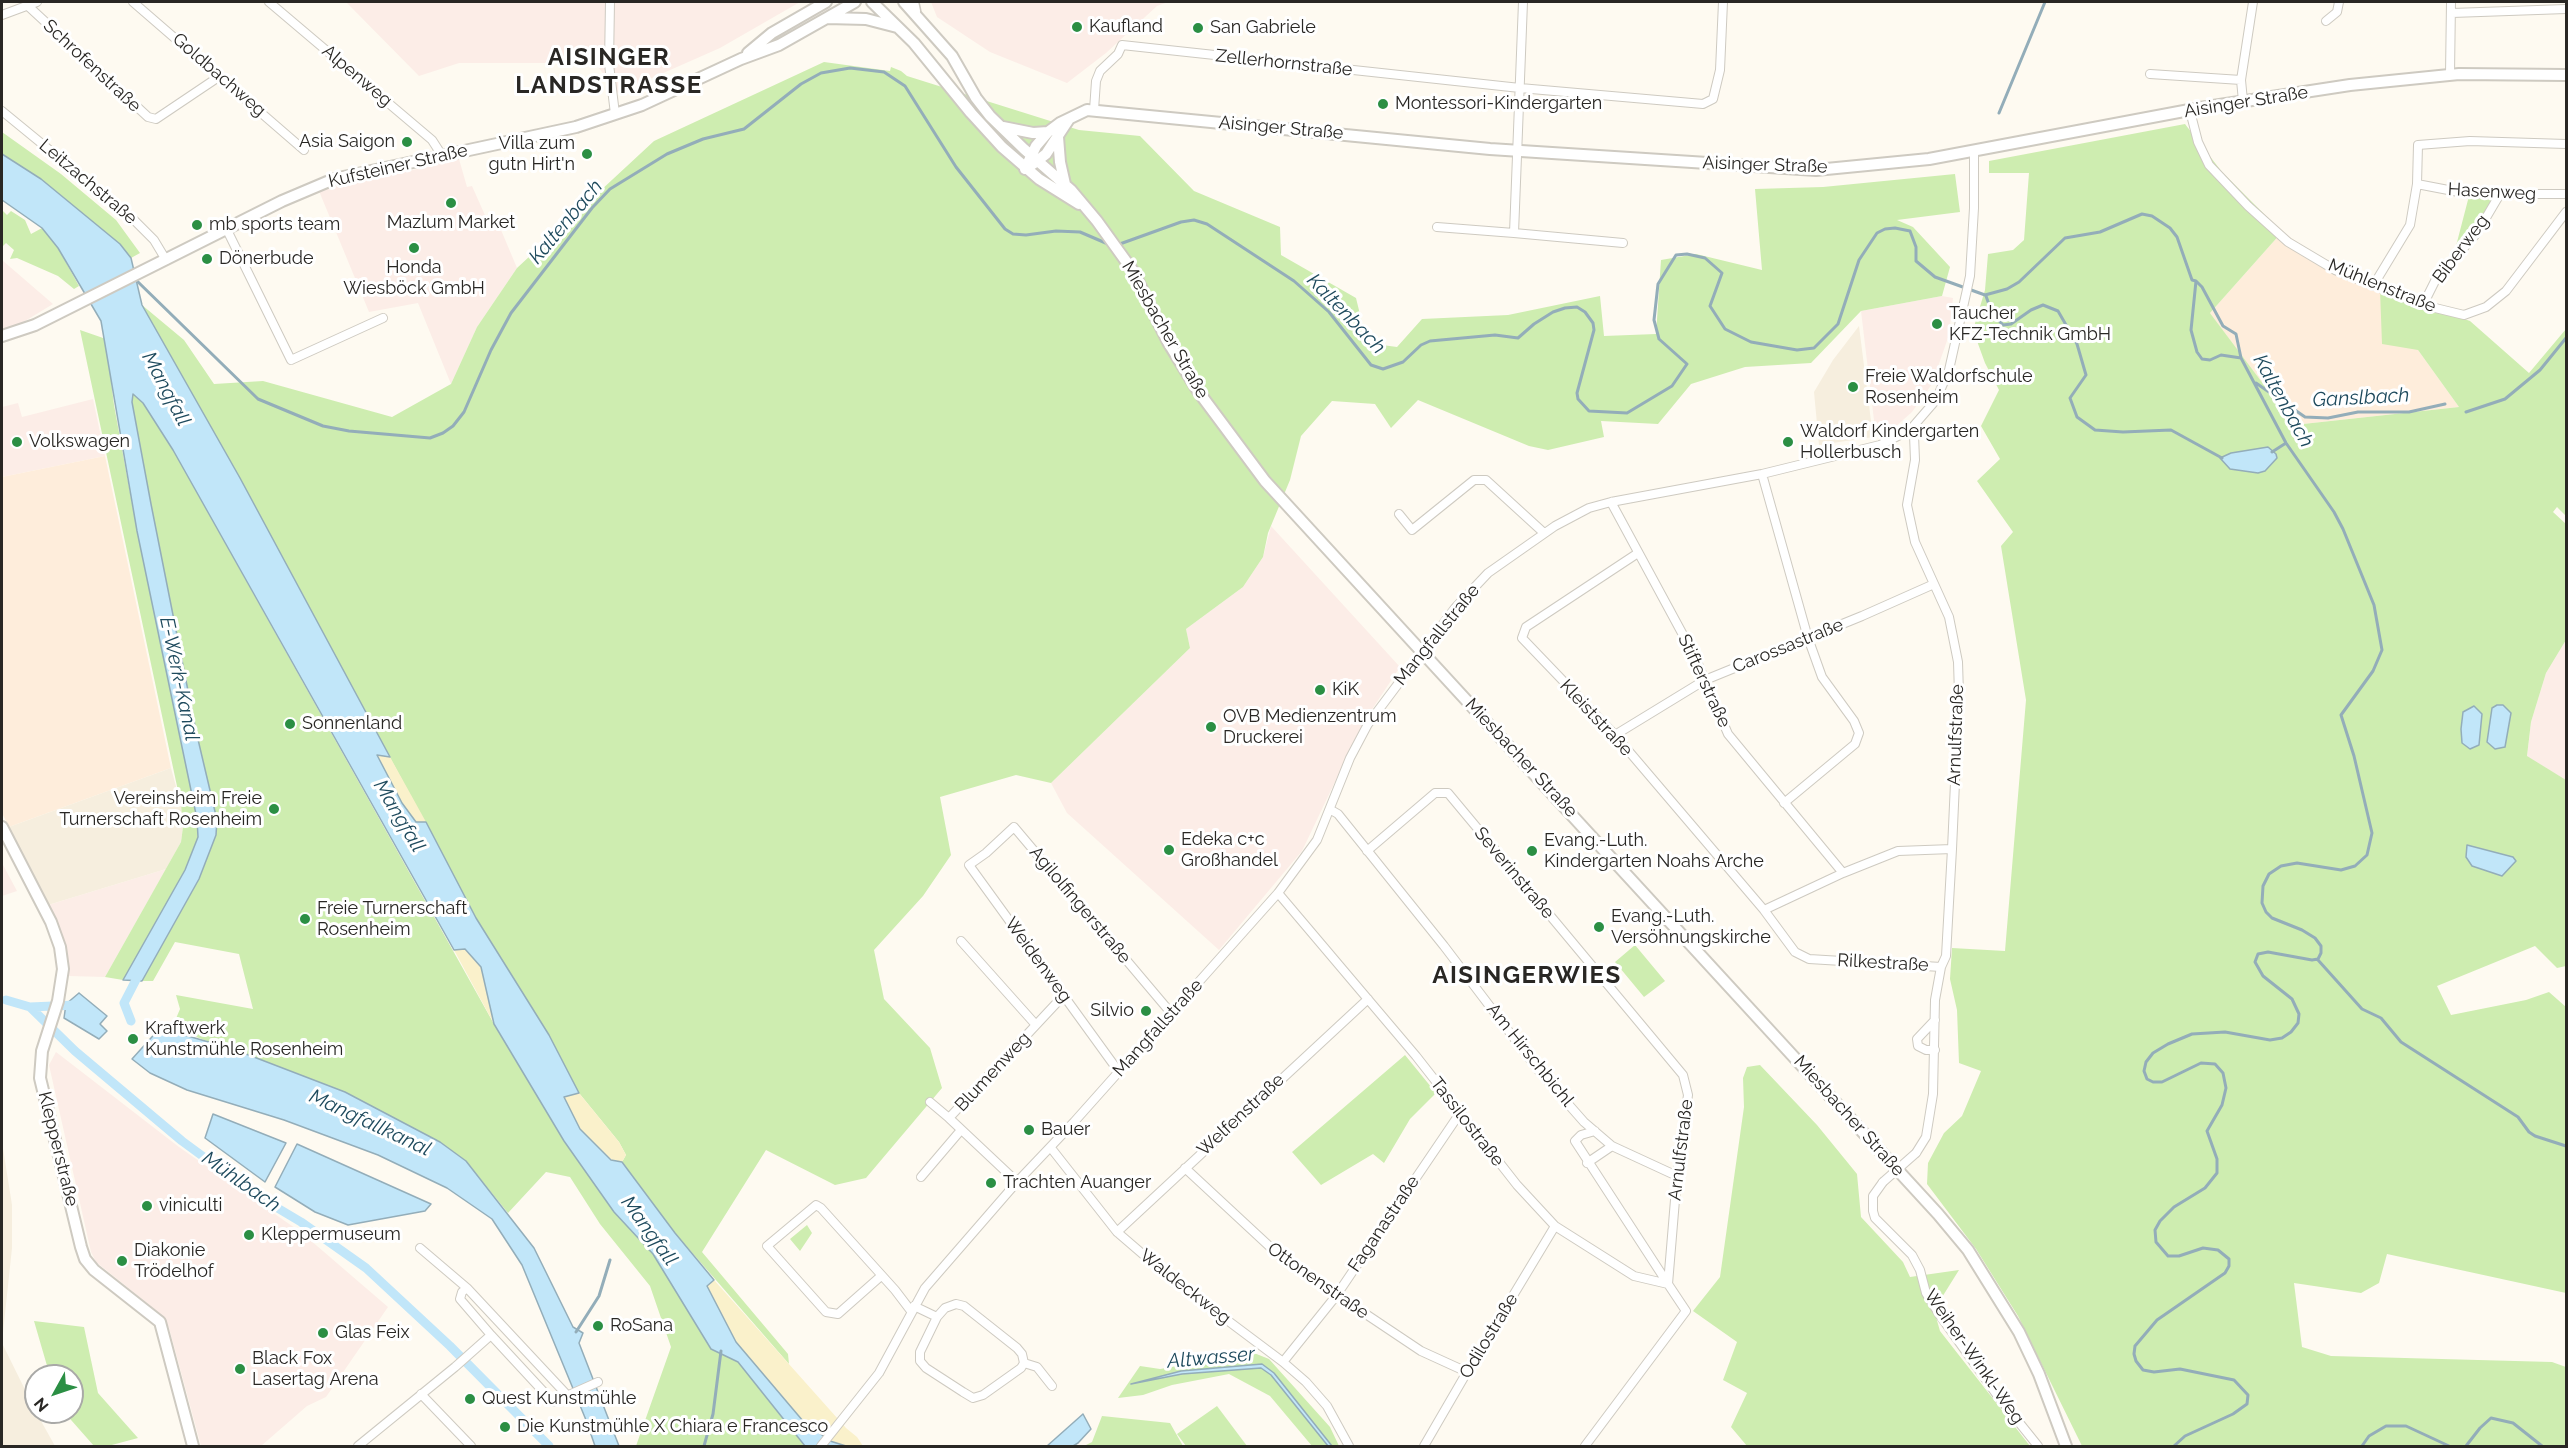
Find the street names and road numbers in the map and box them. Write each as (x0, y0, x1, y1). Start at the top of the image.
street label: Schrofenstraße (39, 15, 145, 117)
street label: Goldbachweg (168, 29, 270, 121)
street label: Alpenweg (317, 40, 397, 112)
street label: Zellerhornstraße (1214, 45, 1354, 81)
street label: Aisinger Straße (2182, 82, 2310, 122)
street label: Aisinger Straße (1218, 112, 1344, 144)
street label: Leitzachstraße (35, 135, 141, 229)
street label: Kufsteiner Straße (326, 139, 470, 193)
street label: Aisinger Straße (1702, 152, 1828, 178)
street label: Hasenweg (2447, 179, 2537, 205)
street label: Biberweg (2428, 211, 2494, 287)
street label: Mühlenstraße (2325, 255, 2439, 317)
street label: Miesbacher Straße (1117, 257, 1213, 403)
street label: Mangfallstraße (1390, 580, 1484, 690)
street label: Carossastraße (1730, 614, 1846, 678)
street label: Stifterstraße (1673, 631, 1735, 731)
street label: Kleiststraße (1555, 675, 1637, 761)
street label: Arnulfstraße (1943, 684, 1969, 786)
street label: Miesbacher Straße (1460, 694, 1582, 822)
street label: Severinstraße (1469, 823, 1559, 923)
street label: Agilolfingerstraße (1025, 842, 1135, 968)
street label: Weidenweg (1000, 913, 1076, 1007)
street label: Rilkestraße (1837, 950, 1929, 976)
street label: Mangfallstraße (1109, 975, 1207, 1081)
street label: Am Hirschbichl (1482, 999, 1578, 1111)
street label: Blumenweg (951, 1028, 1035, 1116)
street label: Miesbacher Straße (1789, 1051, 1909, 1181)
street label: Welfenstraße (1193, 1069, 1289, 1161)
street label: Tassilostraße (1426, 1073, 1508, 1171)
street label: Klepperstraße (33, 1089, 83, 1209)
street label: Arnulfstraße (1664, 1098, 1698, 1202)
street label: Faganastraße (1344, 1172, 1424, 1276)
street label: Ottonenstraße (1263, 1238, 1373, 1324)
street label: Waldeckweg (1135, 1245, 1235, 1329)
street label: Weiher-Winkl-Weg (1919, 1286, 2029, 1428)
street label: Odilostraße (1455, 1289, 1523, 1383)

